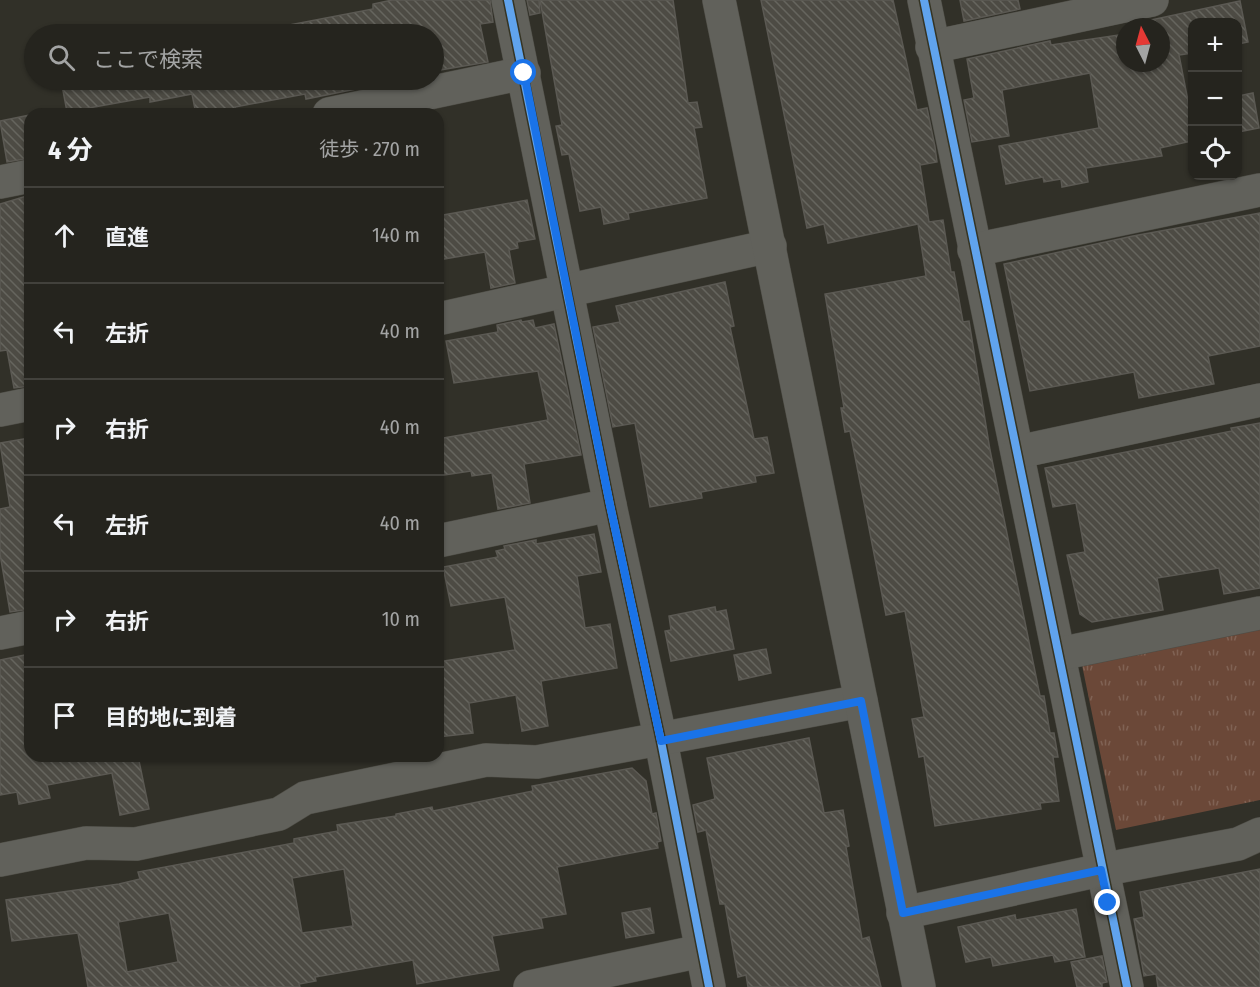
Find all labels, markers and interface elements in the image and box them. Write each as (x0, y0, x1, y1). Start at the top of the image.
north arrow (1116, 18, 1170, 72)
map controls (1188, 18, 1242, 180)
button: + (1188, 18, 1242, 72)
search box (24, 24, 444, 90)
icon: search (45, 41, 78, 74)
text: ここで検索 (93, 46, 203, 73)
route start (510, 59, 536, 85)
button: − (1188, 72, 1242, 126)
button: locate (1188, 126, 1242, 180)
text: 4 分 (48, 135, 93, 166)
text: 徒歩 · 270 m (319, 137, 420, 161)
icon: ahead (48, 219, 81, 252)
text: 140 m (372, 223, 420, 247)
text: 直進 (105, 224, 149, 251)
icon: left (48, 315, 81, 348)
text: 40 m (380, 319, 420, 343)
text: 左折 (105, 320, 149, 347)
icon: right (48, 411, 81, 444)
text: 40 m (380, 415, 420, 439)
text: 右折 (105, 416, 149, 443)
icon: left (48, 507, 81, 540)
text: 40 m (380, 511, 420, 535)
text: 左折 (105, 512, 149, 539)
icon: right (48, 603, 81, 636)
text: 10 m (382, 607, 420, 631)
text: 右折 (105, 608, 149, 635)
icon: arrive (48, 699, 81, 732)
text: 目的地に到着 (105, 704, 237, 731)
route end (1094, 889, 1120, 915)

